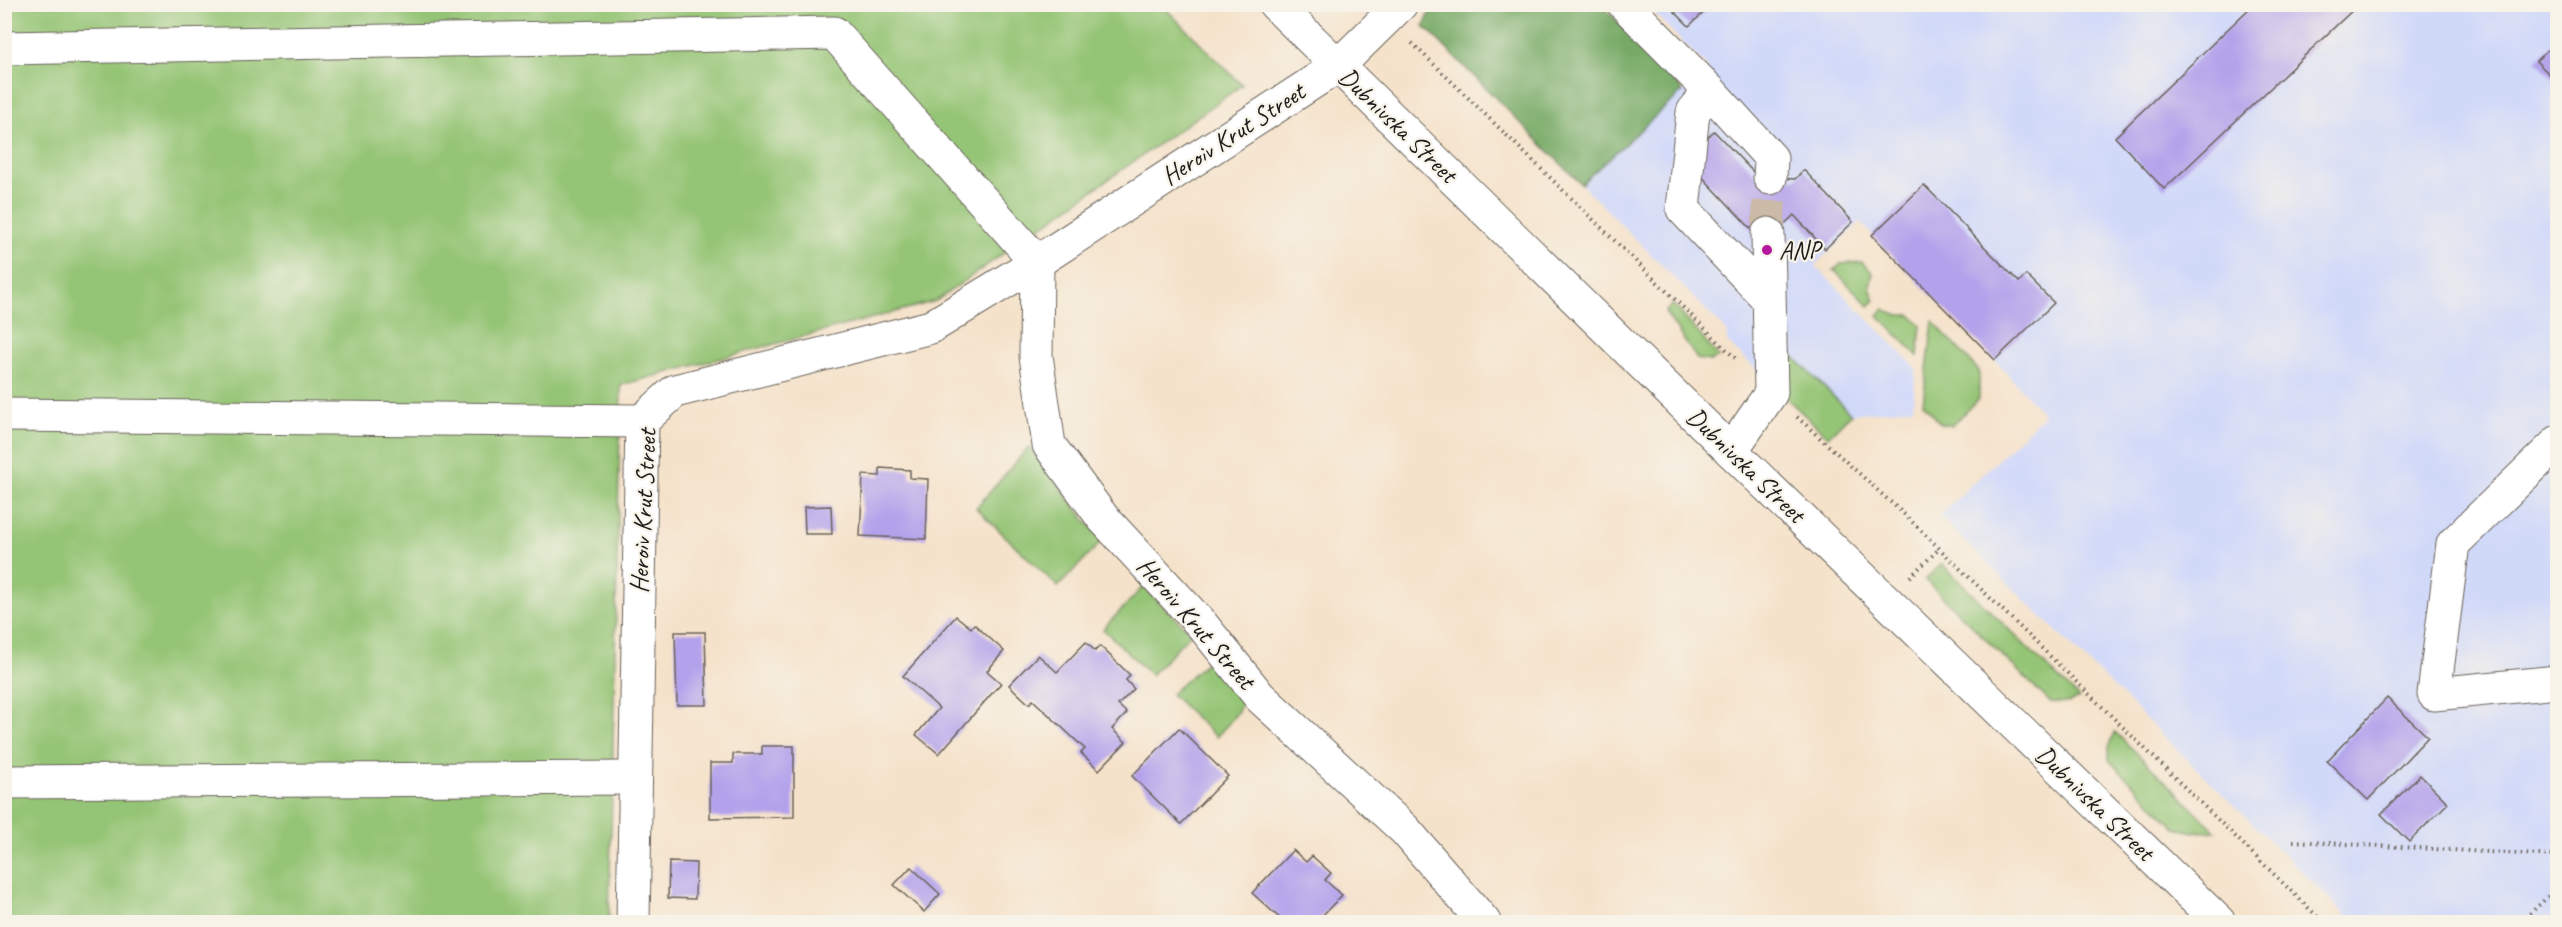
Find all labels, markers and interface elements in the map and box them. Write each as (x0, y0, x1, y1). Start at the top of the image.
street label: Dubnivska Street (1332, 60, 1466, 191)
street label: Heroiv Krut Street (1155, 74, 1313, 193)
place label: ANP (1779, 234, 1823, 267)
marker: ANP (1760, 243, 1774, 257)
street label: Dubnivska Street (1680, 400, 1814, 531)
street label: Heroiv Krut Street (622, 426, 664, 594)
street label: Heroiv Krut Street (1130, 550, 1264, 698)
street label: Dubnivska Street (2029, 738, 2163, 869)

